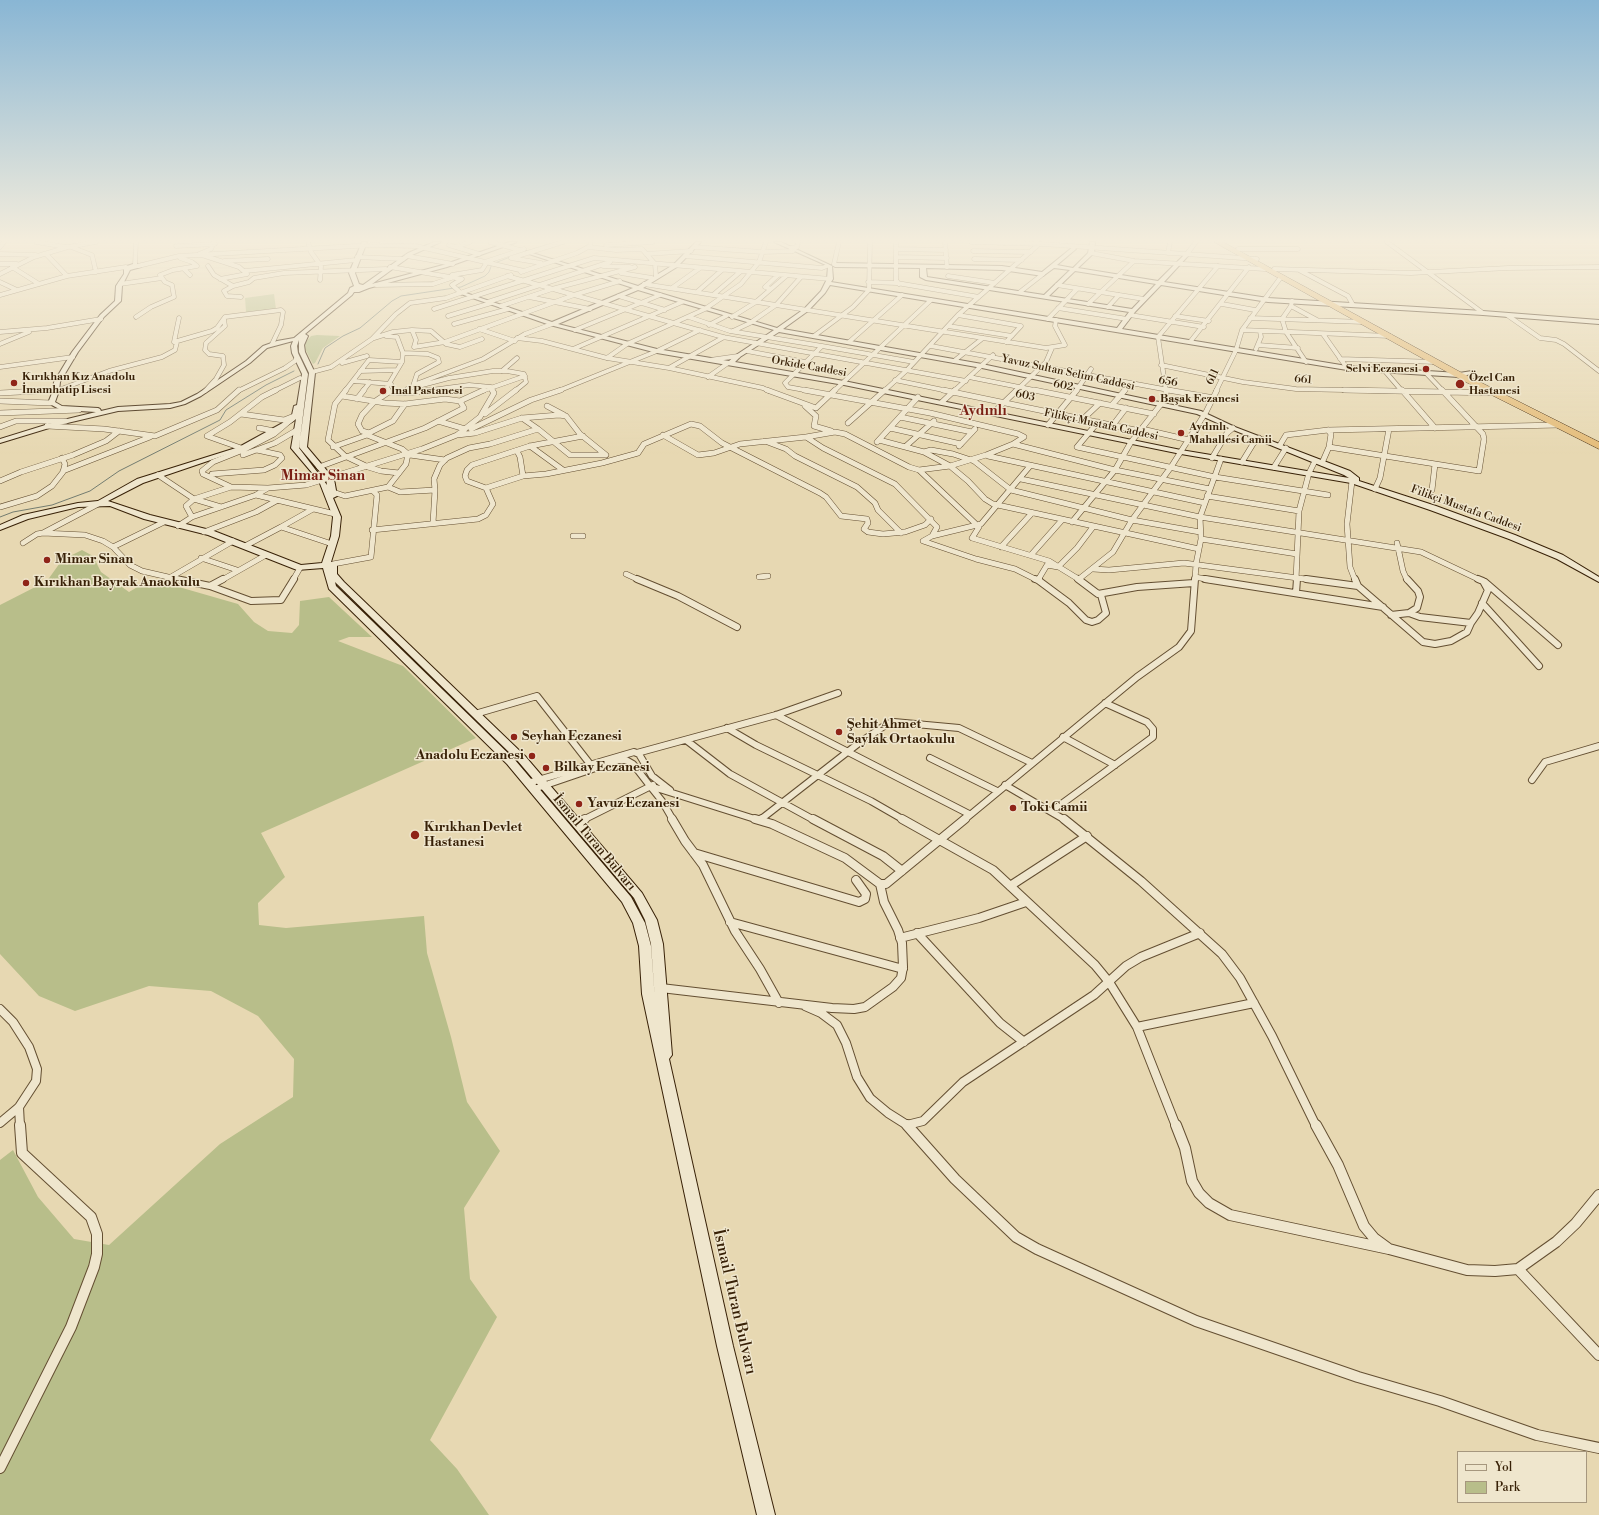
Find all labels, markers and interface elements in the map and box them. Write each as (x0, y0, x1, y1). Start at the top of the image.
street label: Yavuz Sultan Selim Caddesi (1000, 352, 1136, 394)
street label: Orkide Caddesi (770, 354, 848, 380)
place label: Selvi Eczanesi (1346, 362, 1418, 376)
marker: Selvi Eczanesi (1421, 364, 1431, 374)
street label: 611 (1204, 367, 1222, 387)
place label: Kırıkhan Kız Anadolu İmamhatip Lisesi (22, 370, 135, 396)
place label: Özel Can Hastanesi (1469, 371, 1520, 397)
street label: 661 (1294, 373, 1312, 387)
street label: 656 (1157, 374, 1179, 390)
marker: Kırıkhan Kız Anadolu İmamhatip Lisesi (9, 378, 19, 388)
street label: 602 (1052, 378, 1074, 394)
marker: Özel Can Hastanesi (1454, 378, 1466, 390)
place label: Inal Pastanesi (391, 384, 462, 398)
marker: Inal Pastanesi (378, 386, 388, 396)
street label: 603 (1014, 387, 1036, 405)
place label: Başak Eczanesi (1160, 392, 1239, 406)
marker: Başak Eczanesi (1147, 394, 1157, 404)
district label: Aydınlı (959, 404, 1007, 420)
street label: Filikçi Mustafa Caddesi (1043, 406, 1159, 444)
place label: Aydınlı Mahallesi Camii (1189, 420, 1272, 446)
marker: Aydınlı Mahallesi Camii (1176, 428, 1186, 438)
district label: Mimar Sinan (281, 469, 365, 485)
street label: Filikçi Mustafa Caddesi (1409, 483, 1523, 535)
place label: Mimar Sinan (55, 552, 133, 568)
marker: Mimar Sinan (42, 555, 52, 565)
place label: Kırıkhan Bayrak Anaokulu (34, 575, 200, 591)
marker: Kırıkhan Bayrak Anaokulu (21, 578, 31, 588)
place label: Şehit Ahmet Saylak Ortaokulu (847, 717, 955, 748)
marker: Şehit Ahmet Saylak Ortaokulu (834, 727, 844, 737)
place label: Seyhan Eczanesi (522, 729, 622, 745)
marker: Seyhan Eczanesi (509, 732, 519, 742)
place label: Anadolu Eczanesi (416, 748, 524, 764)
marker: Anadolu Eczanesi (527, 751, 537, 761)
place label: Bilkay Eczanesi (554, 760, 650, 776)
marker: Bilkay Eczanesi (541, 763, 551, 773)
street label: İsmail Turan Bulvarı (549, 792, 639, 894)
place label: Yavuz Eczanesi (587, 796, 679, 812)
marker: Yavuz Eczanesi (574, 799, 584, 809)
place label: Toki Camii (1021, 800, 1087, 816)
marker: Toki Camii (1008, 803, 1018, 813)
place label: Kırıkhan Devlet Hastanesi (424, 820, 522, 851)
marker: Kırıkhan Devlet Hastanesi (409, 829, 421, 841)
street label: İsmail Turan Bulvarı (708, 1227, 760, 1377)
legend (1457, 1451, 1587, 1503)
text: Yol (1495, 1460, 1512, 1475)
text: Park (1495, 1480, 1520, 1495)

